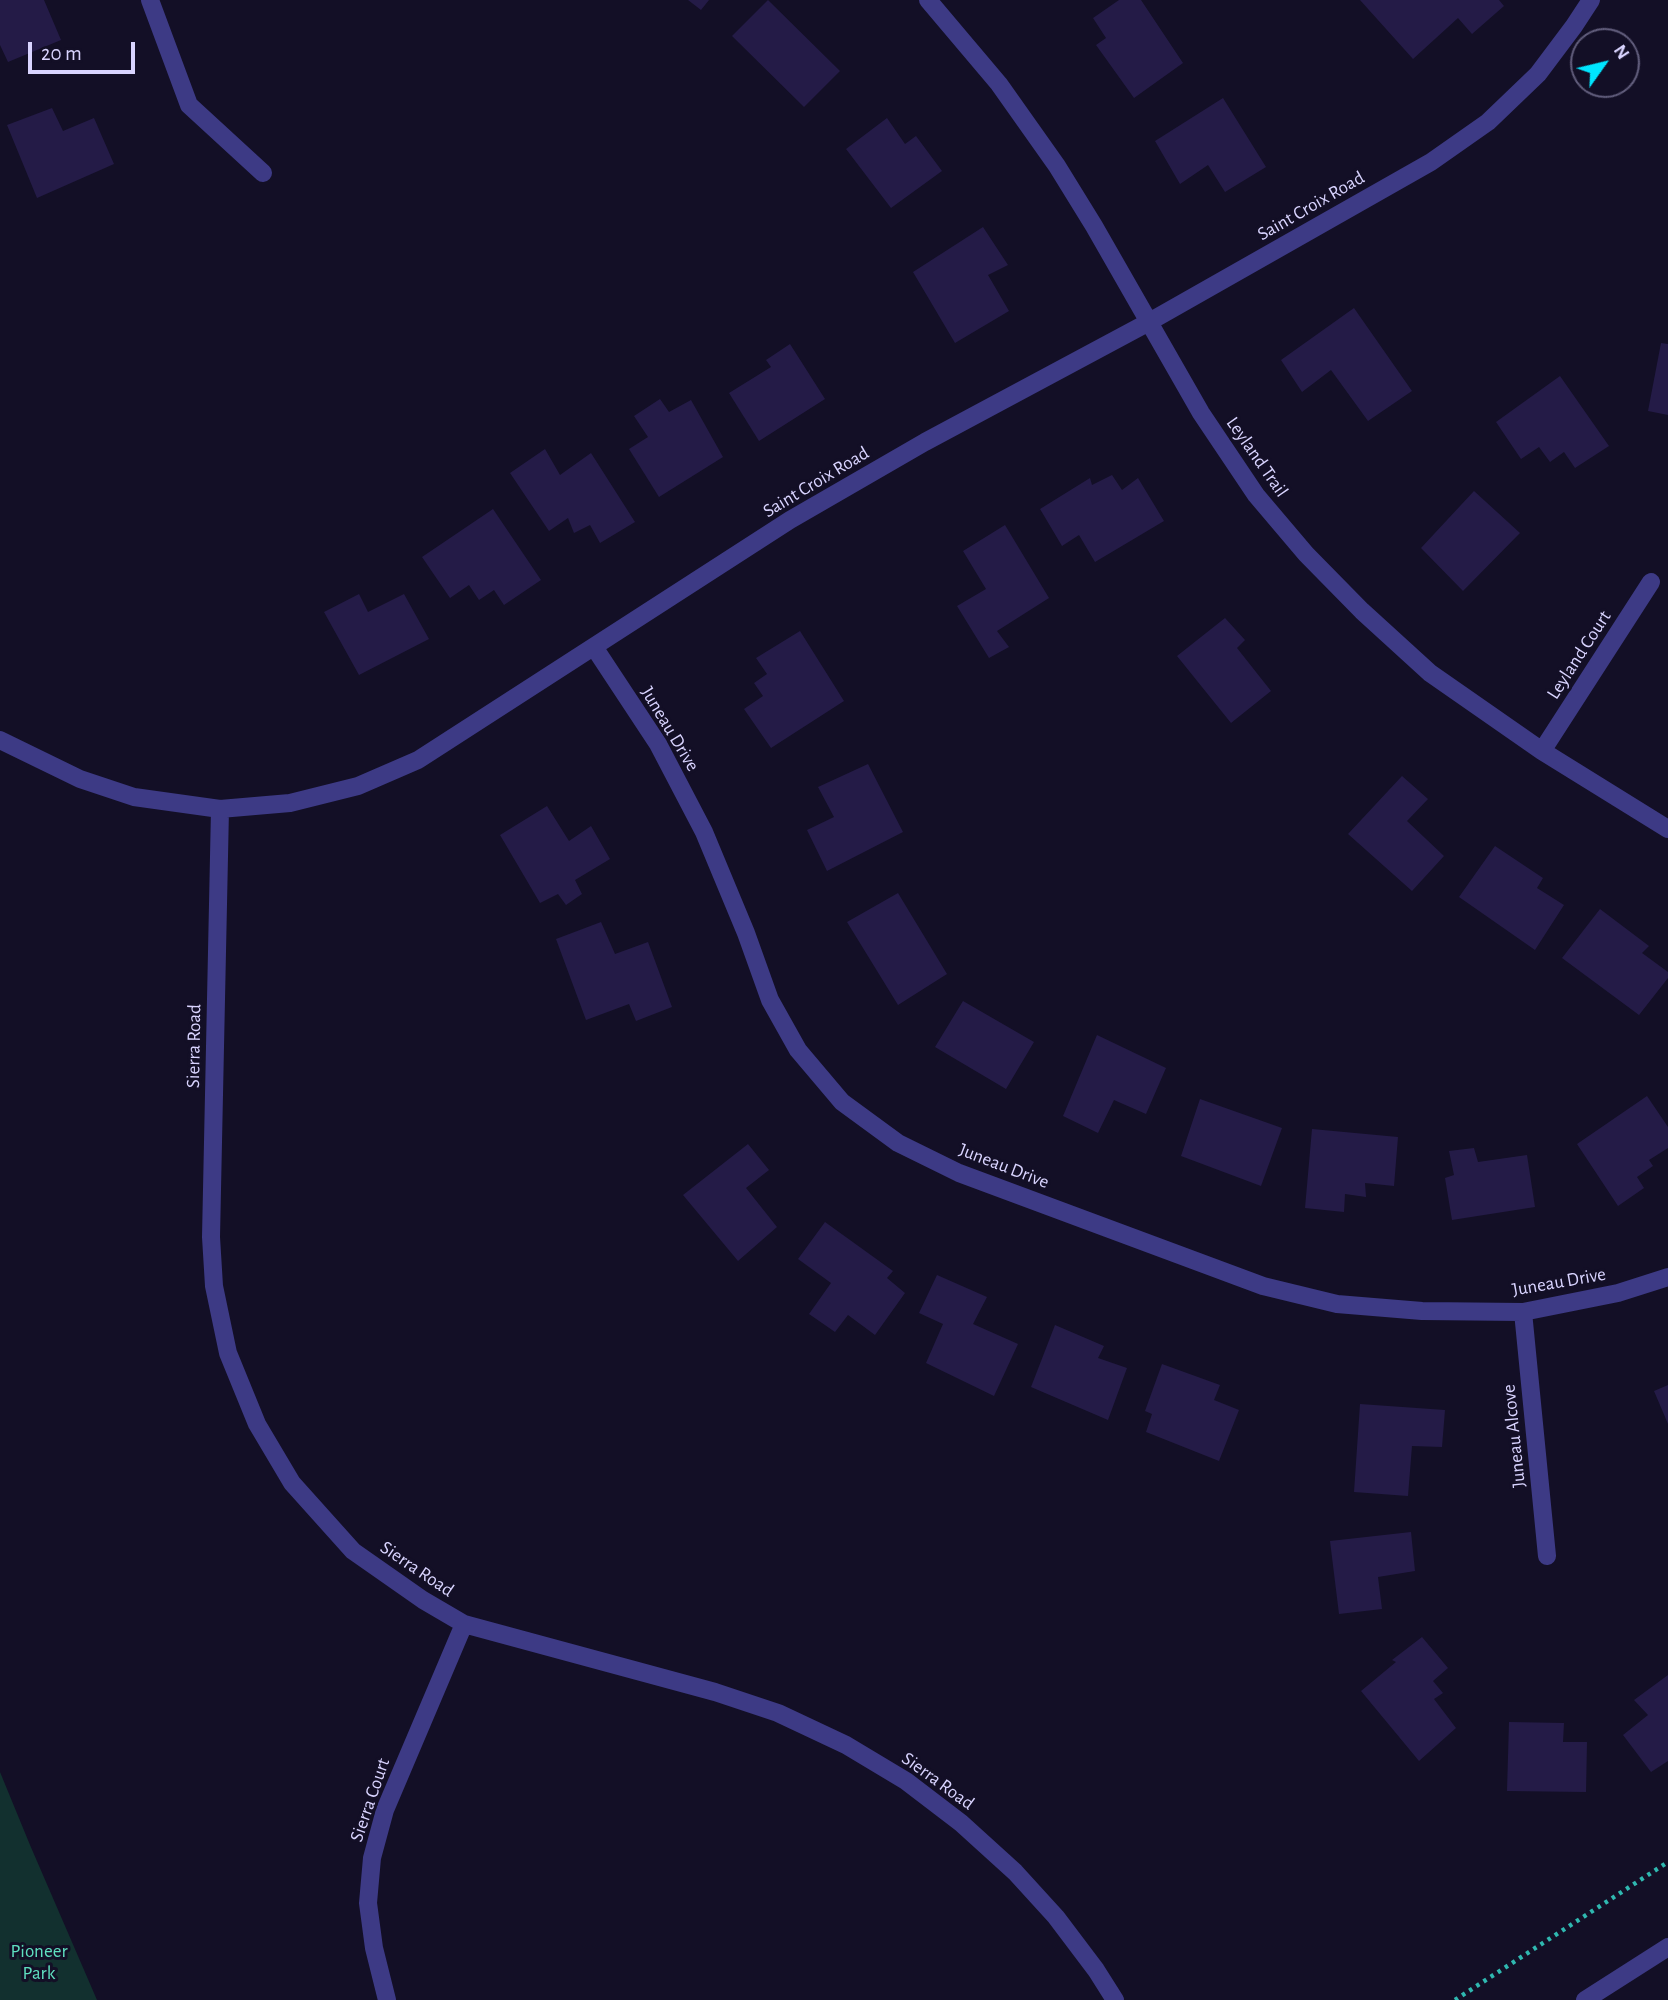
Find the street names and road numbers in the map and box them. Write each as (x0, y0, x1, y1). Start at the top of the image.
street label: Saint Croix Road (1253, 166, 1369, 246)
street label: Leyland Trail (1221, 413, 1293, 501)
street label: Saint Croix Road (759, 441, 873, 523)
street label: Leyland Court (1542, 606, 1616, 704)
street label: Juneau Drive (636, 682, 704, 776)
street label: Sierra Road (182, 1004, 206, 1088)
street label: Juneau Drive (956, 1138, 1052, 1194)
street label: Juneau Drive (1510, 1263, 1608, 1301)
street label: Juneau Alcove (1497, 1383, 1531, 1489)
street label: Sierra Road (376, 1536, 458, 1602)
street label: Sierra Road (897, 1747, 979, 1815)
street label: Sierra Court (345, 1755, 395, 1845)

